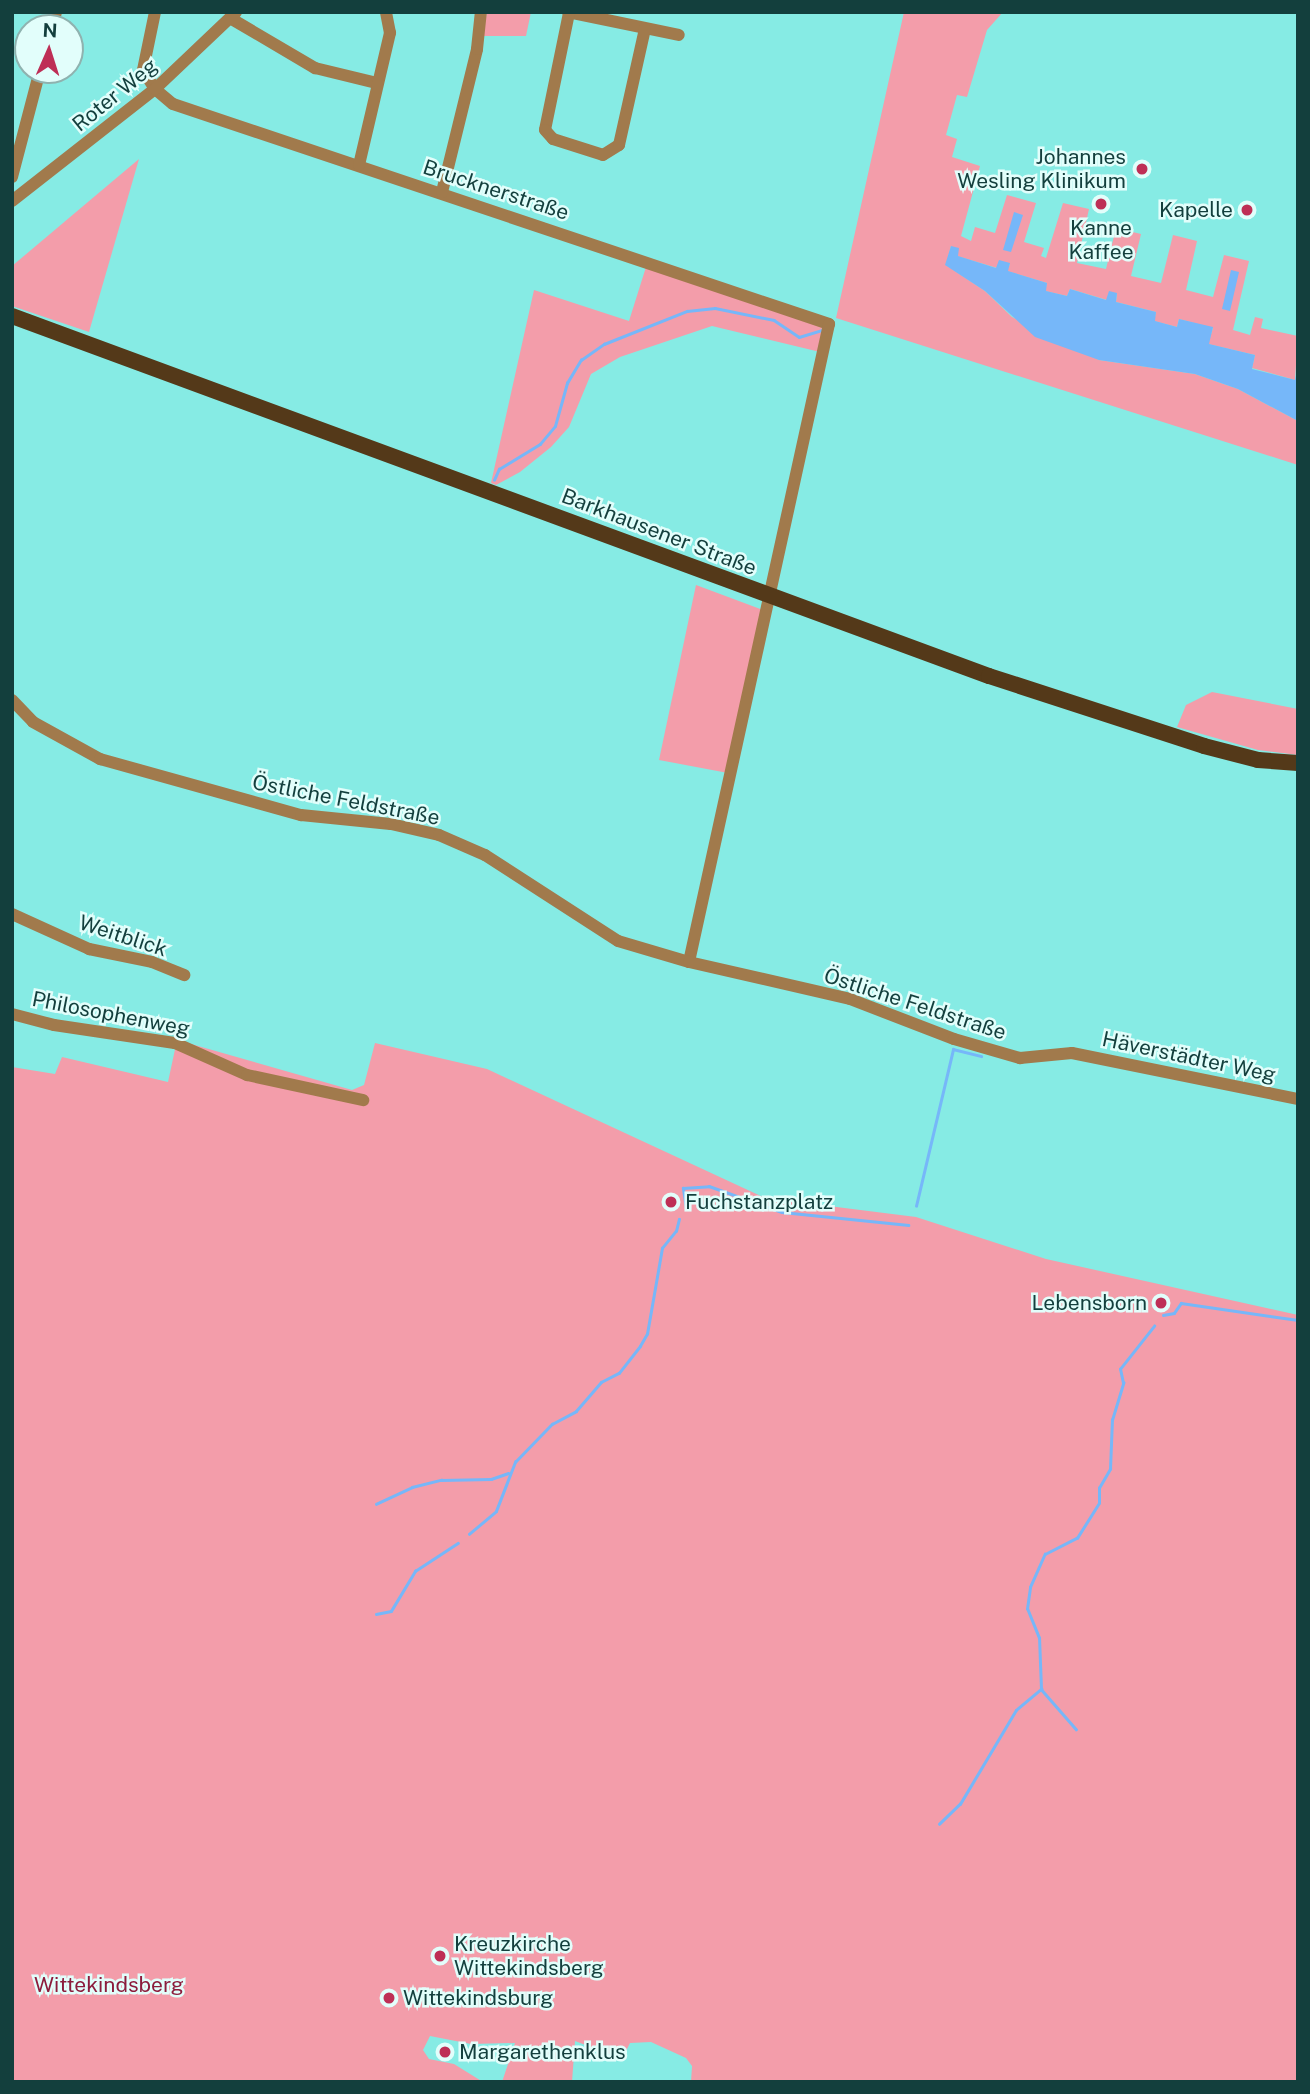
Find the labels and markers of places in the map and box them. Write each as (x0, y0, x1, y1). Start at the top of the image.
place label: Johannes Wesling Klinikum (957, 144, 1126, 194)
marker: Johannes Wesling Klinikum (1132, 159, 1152, 179)
marker: Kanne Kaffee (1093, 196, 1109, 212)
place label: Kapelle (1159, 197, 1233, 223)
marker: Kapelle (1239, 202, 1255, 218)
place label: Kanne Kaffee (1068, 215, 1134, 265)
place label: Fuchstanzplatz (685, 1189, 833, 1215)
marker: Fuchstanzplatz (663, 1194, 679, 1210)
place label: Lebensborn (1032, 1290, 1147, 1316)
marker: Lebensborn (1153, 1295, 1169, 1311)
place label: Kreuzkirche Wittekindsberg (454, 1931, 604, 1981)
marker: Kreuzkirche Wittekindsberg (432, 1948, 448, 1964)
place label: Wittekindsburg (403, 1985, 553, 2011)
marker: Wittekindsburg (381, 1990, 397, 2006)
place label: Margarethenklus (459, 2039, 626, 2065)
marker: Margarethenklus (437, 2044, 453, 2060)

